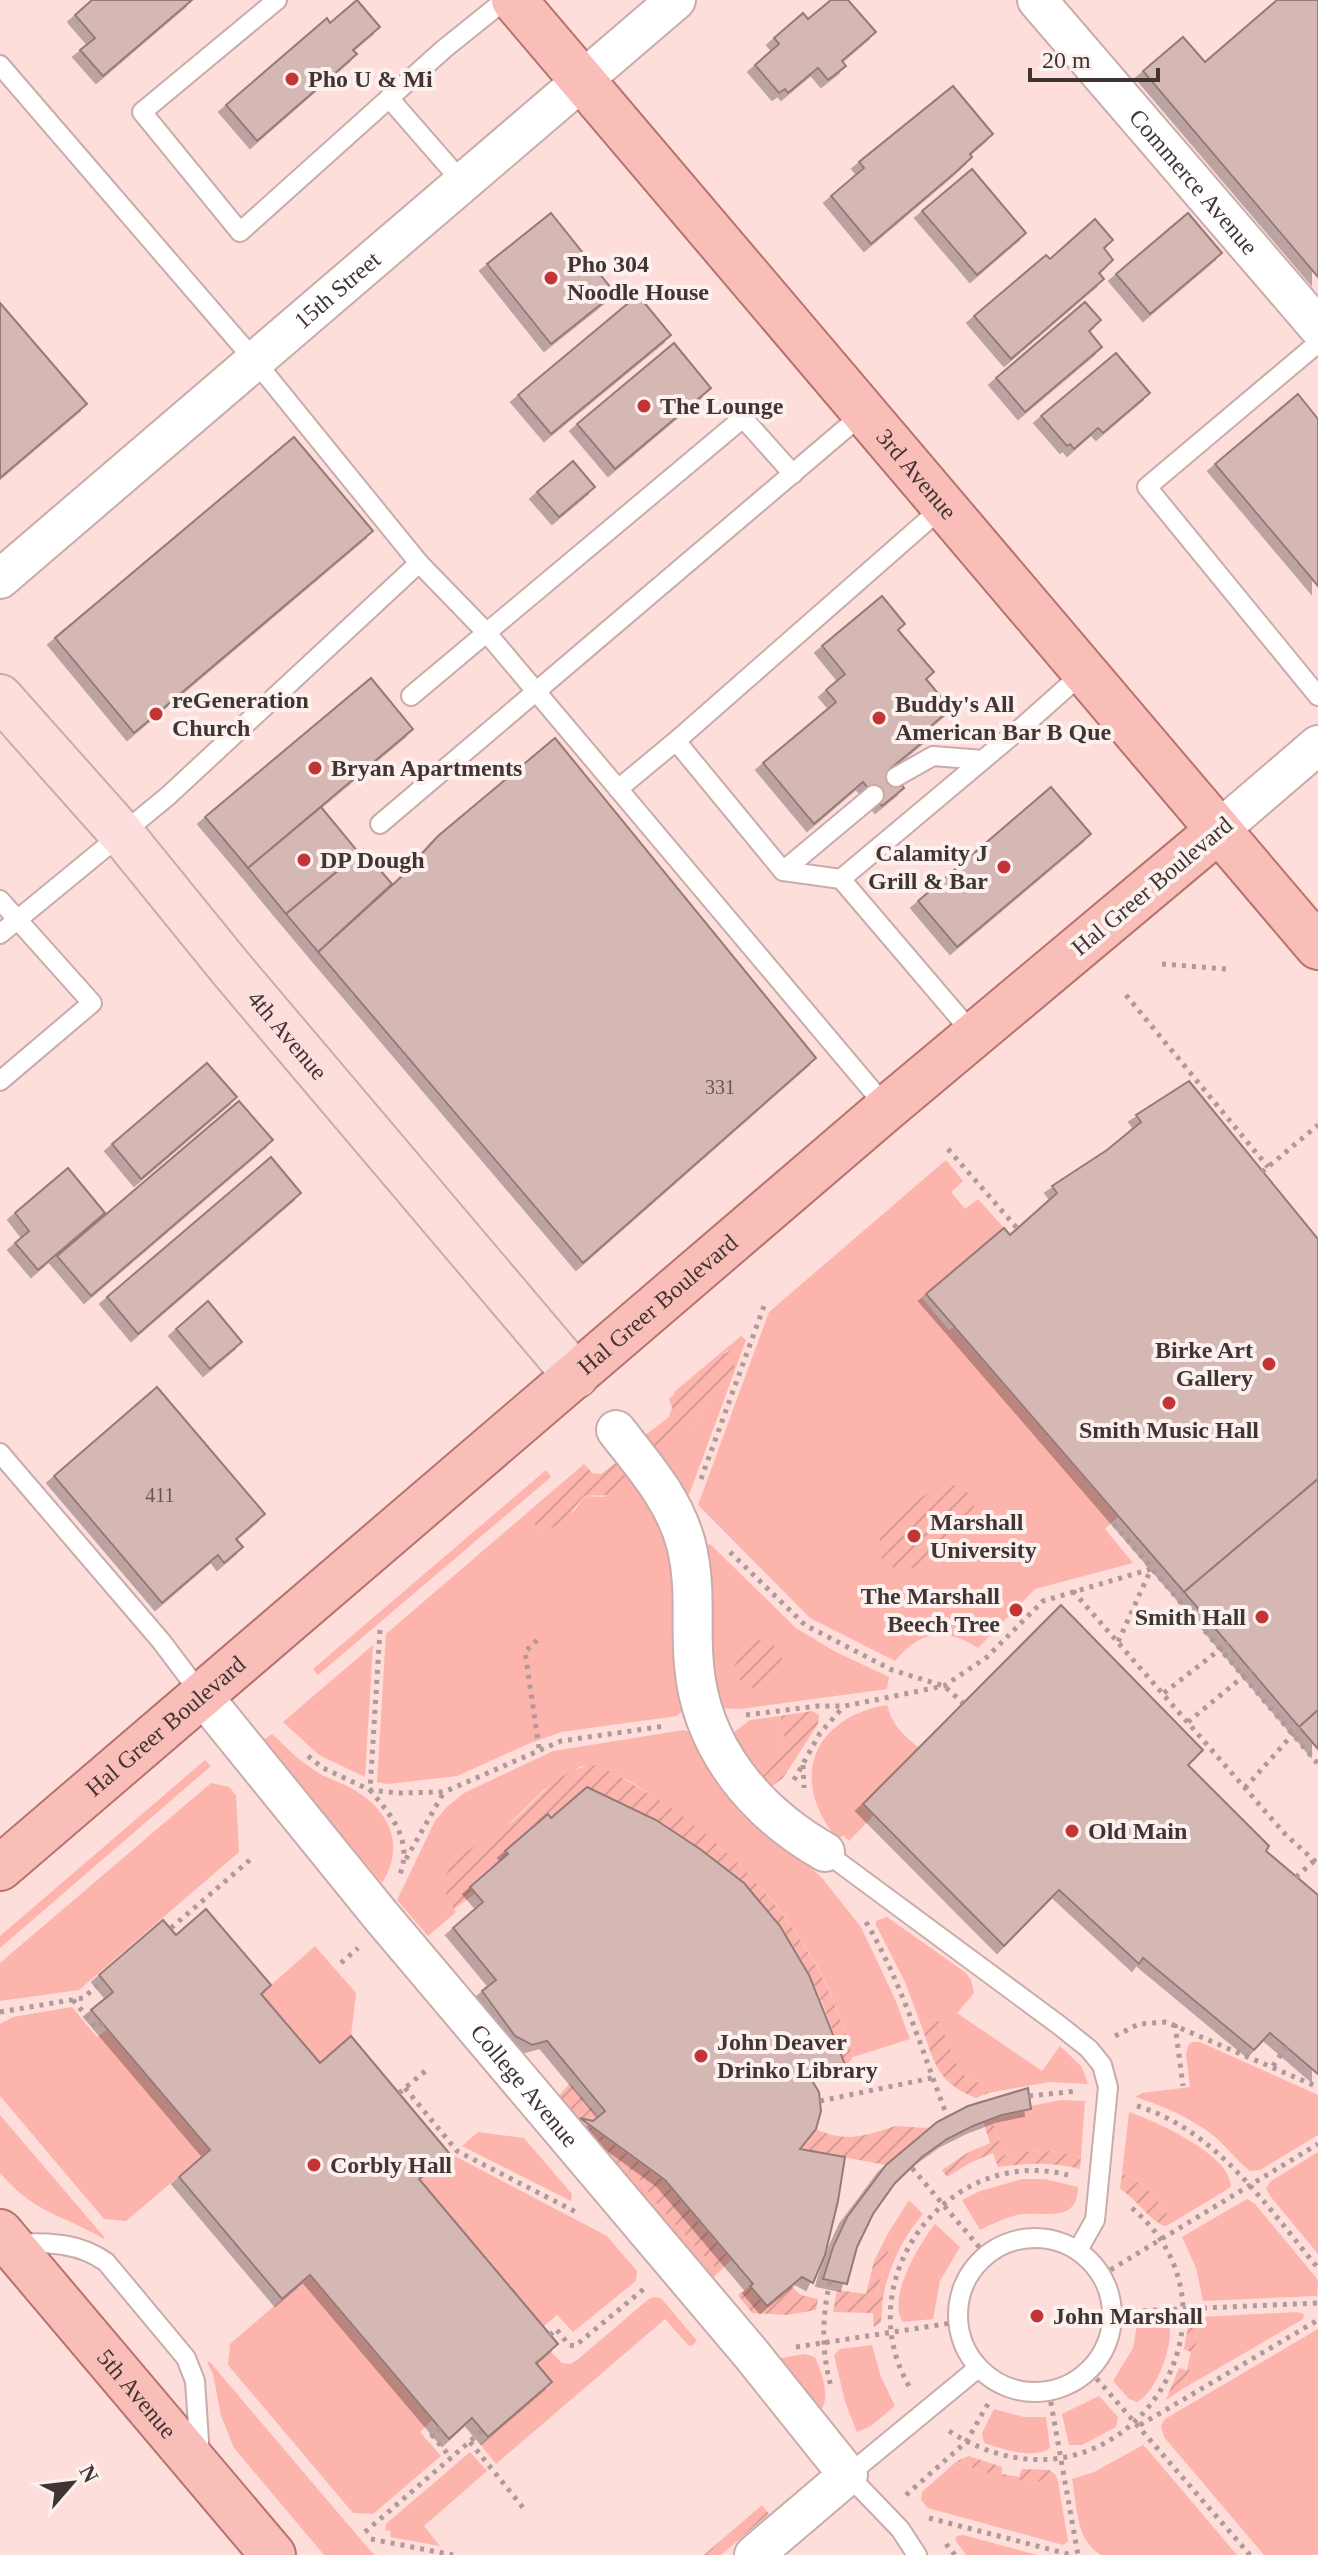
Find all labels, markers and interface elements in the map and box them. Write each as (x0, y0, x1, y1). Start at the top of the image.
scale bar (1030, 32, 1158, 82)
text: 20 m (1042, 47, 1091, 73)
place label: Pho U & Mi (308, 66, 433, 92)
marker: Pho U & Mi (283, 70, 301, 88)
street label: Commerce Avenue (1124, 104, 1263, 260)
street label: 15th Street (289, 246, 386, 334)
place label: Pho 304 Noodle House (567, 251, 709, 305)
marker: Pho 304 Noodle House (542, 269, 560, 287)
place label: The Lounge (660, 393, 784, 419)
marker: The Lounge (635, 397, 653, 415)
street label: 3rd Avenue (871, 424, 962, 524)
place label: reGeneration Church (172, 687, 309, 741)
place label: Buddy's All American Bar B Que (895, 691, 1112, 745)
marker: reGeneration Church (147, 705, 165, 723)
marker: Buddy's All American Bar B Que (870, 709, 888, 727)
place label: Bryan Apartments (331, 755, 522, 781)
marker: Bryan Apartments (306, 759, 324, 777)
street label: Hal Greer Boulevard (1067, 811, 1237, 961)
place label: Calamity J Grill & Bar (868, 840, 988, 894)
place label: DP Dough (320, 847, 425, 873)
marker: DP Dough (295, 851, 313, 869)
marker: Calamity J Grill & Bar (995, 858, 1013, 876)
street label: 4th Avenue (243, 986, 332, 1085)
house number: 331 (705, 1076, 735, 1098)
street label: Hal Greer Boulevard (573, 1229, 743, 1380)
place label: Birke Art Gallery (1155, 1337, 1253, 1391)
marker: Birke Art Gallery (1260, 1355, 1278, 1373)
marker: Smith Music Hall (1160, 1394, 1178, 1412)
place label: Smith Music Hall (1079, 1417, 1259, 1443)
house number: 411 (145, 1484, 175, 1506)
place label: Marshall University (930, 1509, 1037, 1563)
marker: Marshall University (905, 1527, 923, 1545)
place label: The Marshall Beech Tree (861, 1583, 1000, 1637)
marker: The Marshall Beech Tree (1007, 1601, 1025, 1619)
place label: Smith Hall (1135, 1604, 1246, 1630)
marker: Smith Hall (1253, 1608, 1271, 1626)
street label: Hal Greer Boulevard (81, 1651, 250, 1802)
place label: Old Main (1088, 1818, 1187, 1844)
marker: Old Main (1063, 1822, 1081, 1840)
street label: College Avenue (465, 2019, 583, 2152)
place label: John Deaver Drinko Library (717, 2029, 878, 2083)
marker: John Deaver Drinko Library (692, 2047, 710, 2065)
place label: Corbly Hall (330, 2152, 452, 2178)
marker: Corbly Hall (305, 2156, 323, 2174)
place label: John Marshall (1053, 2303, 1203, 2329)
marker: John Marshall (1028, 2307, 1046, 2325)
street label: 5th Avenue (92, 2344, 182, 2444)
north arrow (32, 2443, 112, 2523)
text: N (74, 2461, 104, 2487)

